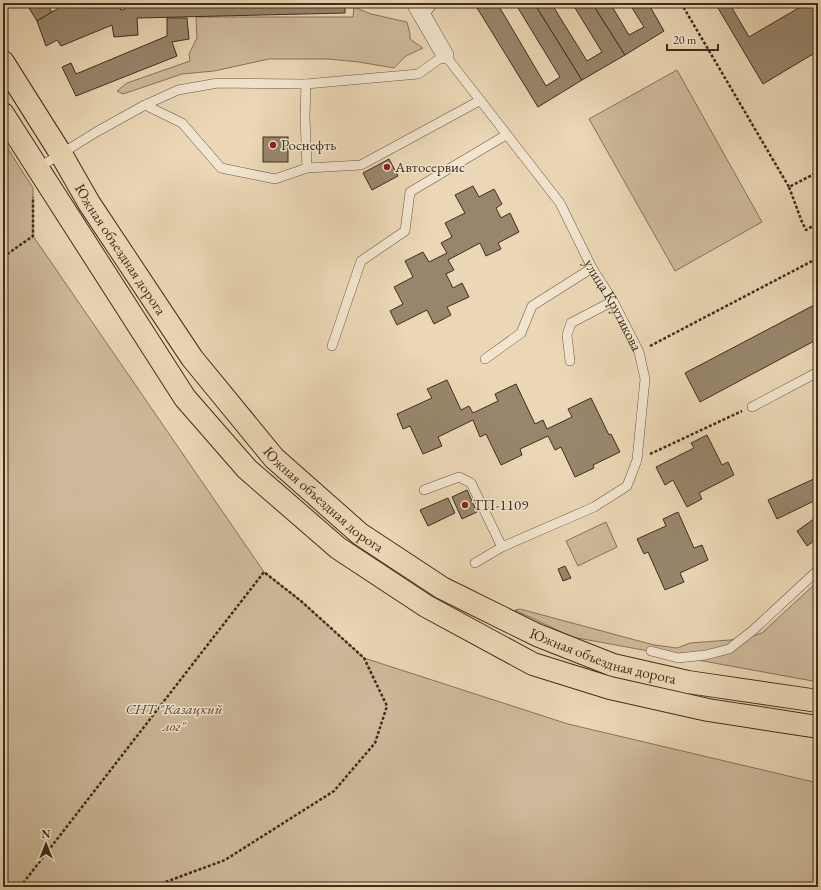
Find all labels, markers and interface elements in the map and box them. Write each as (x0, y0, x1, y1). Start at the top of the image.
scale bar (667, 26, 718, 52)
text: 20 m (673, 32, 697, 48)
place label: Роснефть (281, 135, 336, 154)
marker: Роснефть (268, 140, 278, 150)
place label: Автосервис (394, 157, 465, 176)
marker: Автосервис (382, 162, 392, 172)
street label: Южная объездная дорога (71, 180, 171, 319)
street label: улица Крутикова (580, 256, 647, 354)
street label: Южная объездная дорога (259, 442, 388, 556)
place label: ТП-1109 (473, 495, 528, 514)
marker: ТП-1109 (460, 500, 470, 510)
street label: Южная объездная дорога (527, 623, 678, 688)
park label: СНТ "Казацкий лог" (125, 699, 223, 735)
north arrow (26, 824, 66, 864)
text: N (42, 827, 51, 841)

